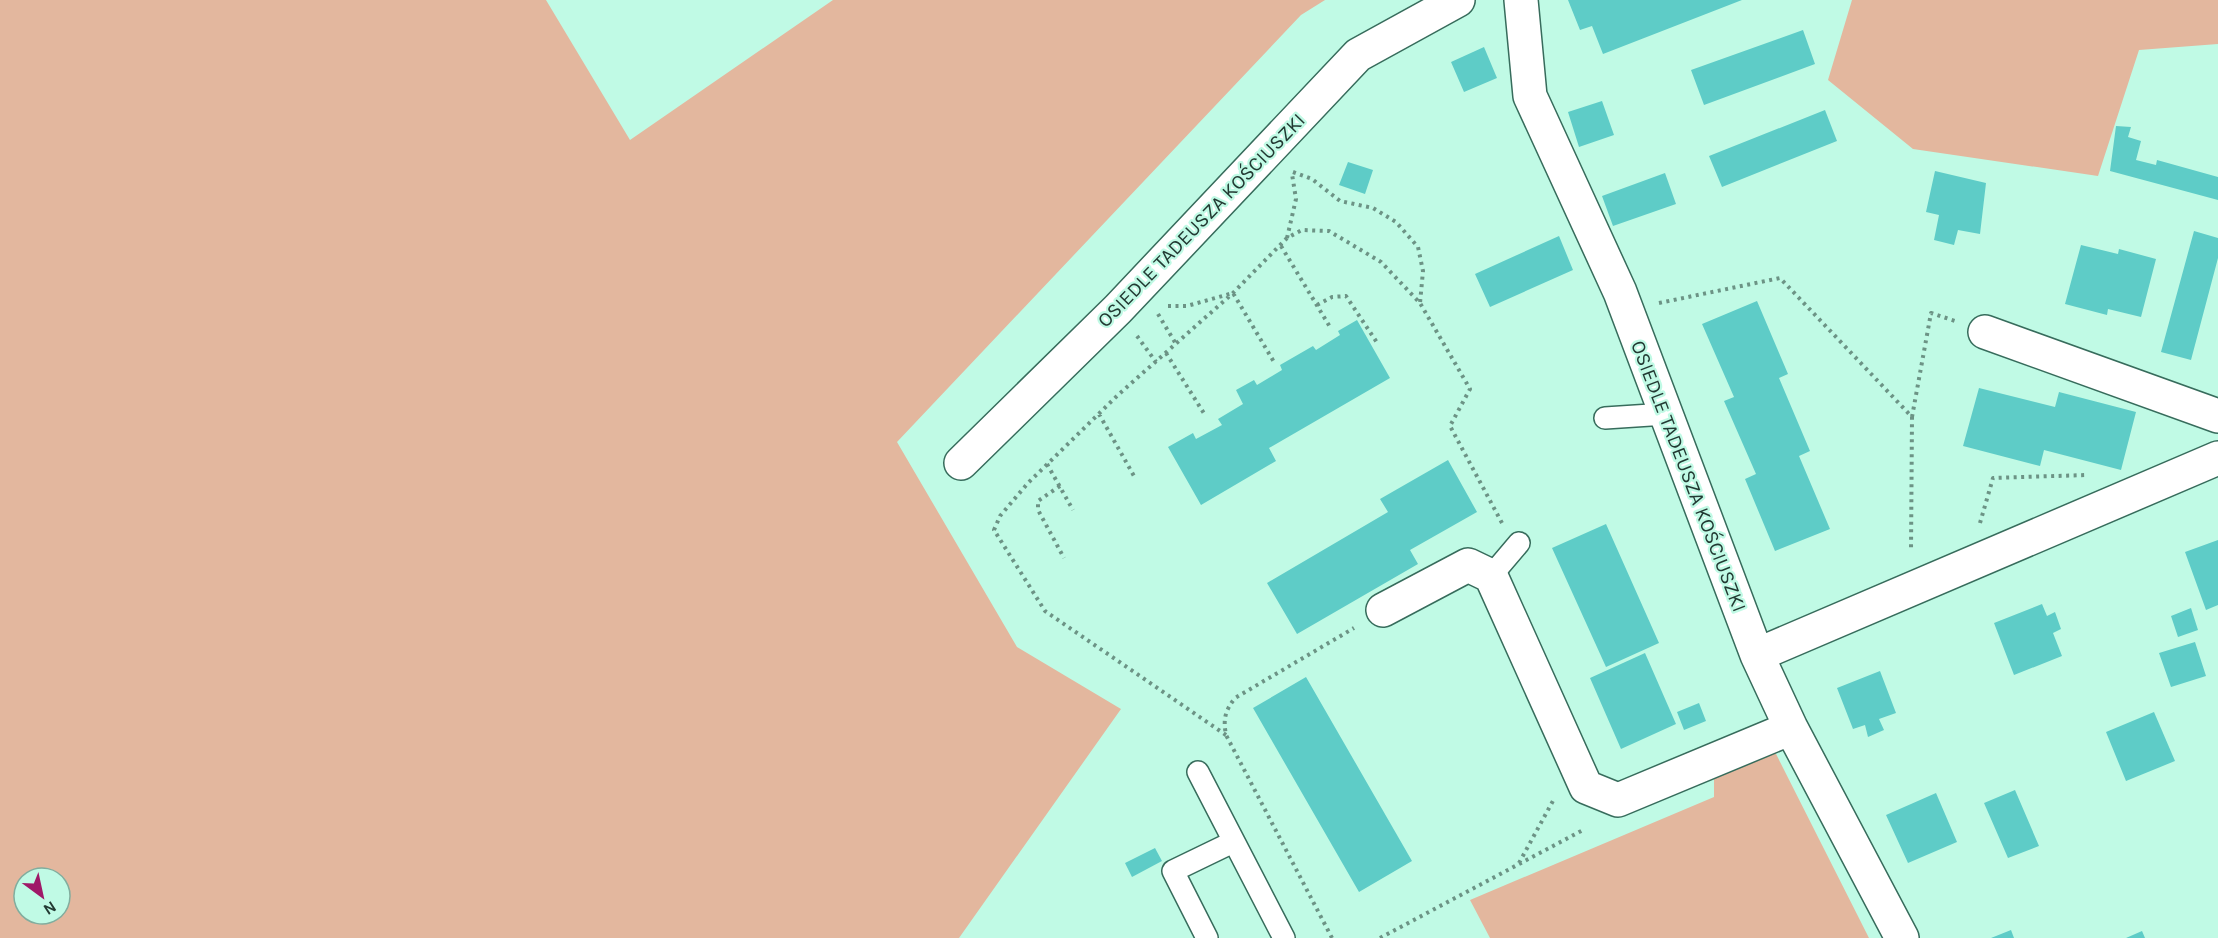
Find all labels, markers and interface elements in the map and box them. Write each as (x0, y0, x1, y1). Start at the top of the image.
street label: OSIEDLE TADEUSZA KOŚCIUSZKI (1092, 108, 1310, 332)
street label: OSIEDLE TADEUSZA KOŚCIUSZKI (1626, 337, 1752, 615)
north arrow (12, 866, 72, 926)
text: N (40, 897, 60, 919)

